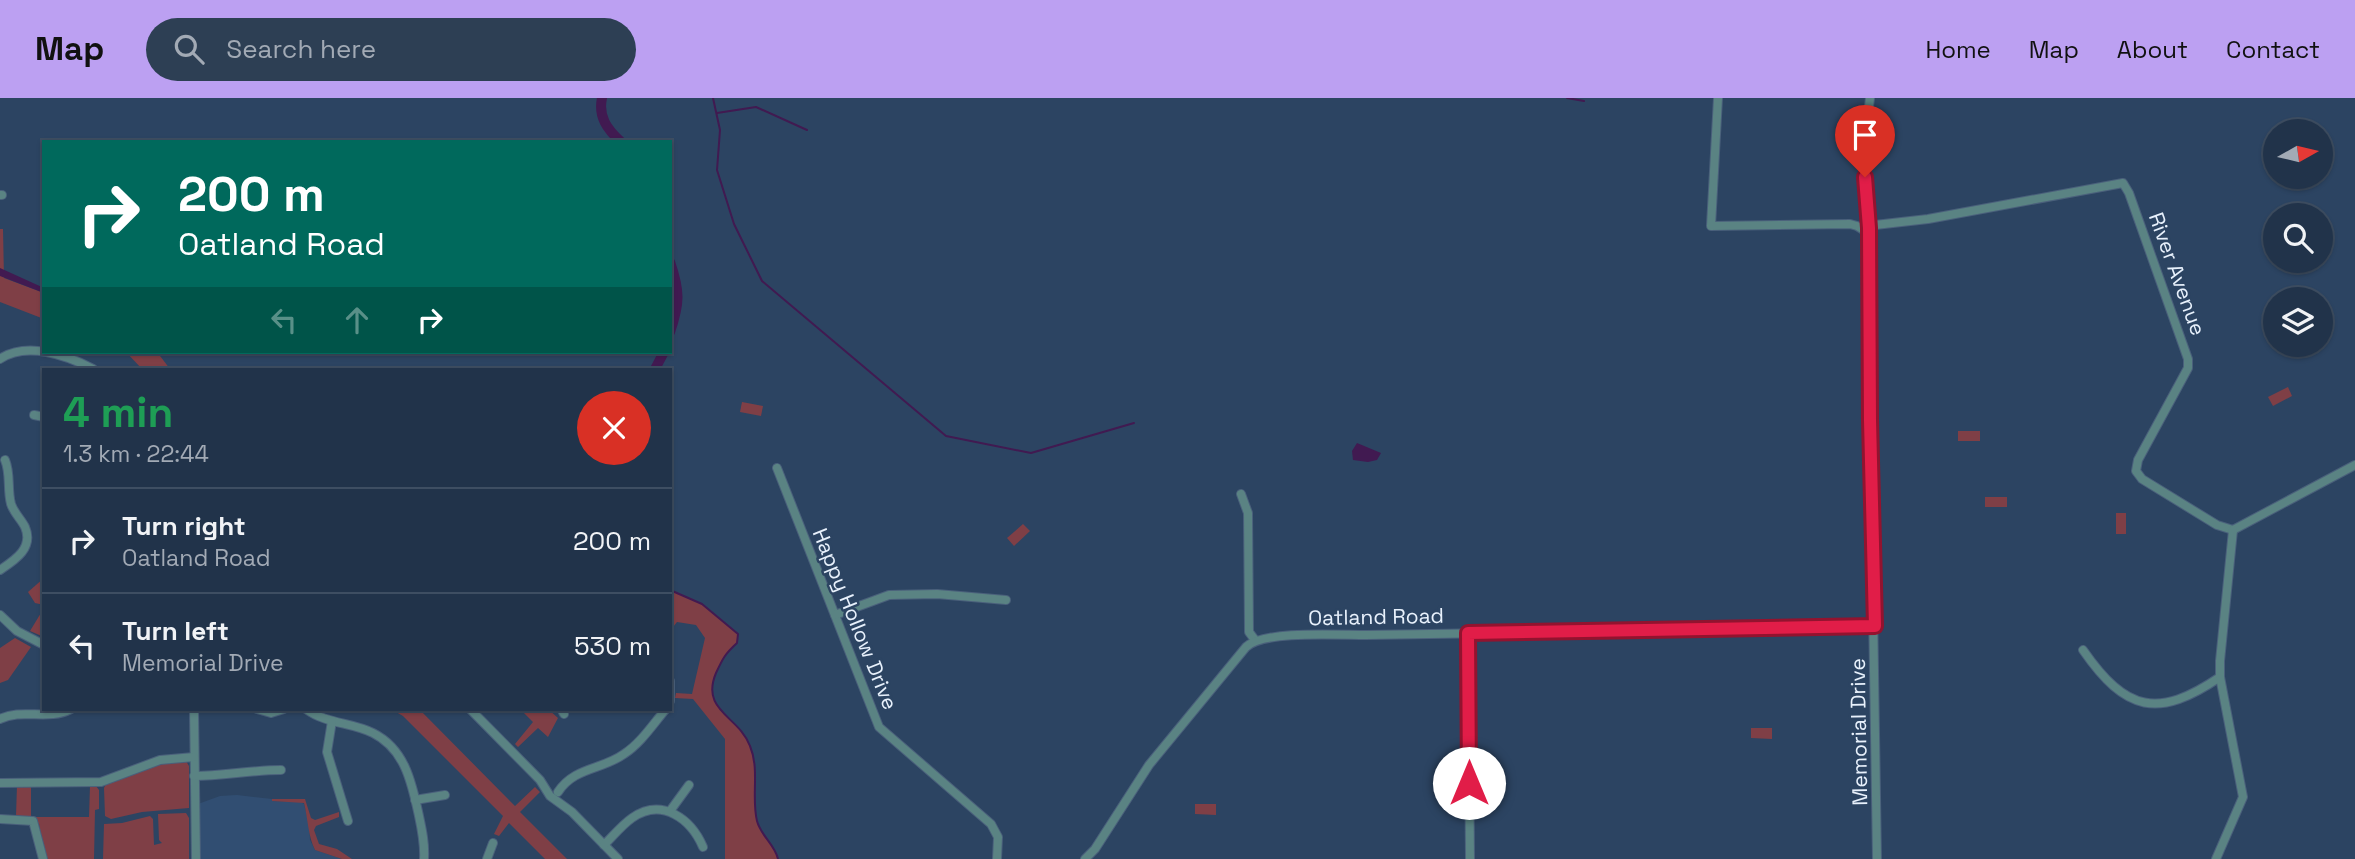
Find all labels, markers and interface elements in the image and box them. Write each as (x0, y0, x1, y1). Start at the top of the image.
search box (146, 18, 636, 81)
text: Map (35, 28, 104, 70)
icon: search (170, 30, 208, 68)
text: Search here (226, 32, 376, 66)
text: Home (1925, 34, 1991, 65)
text: Map (2029, 34, 2079, 65)
text: About (2117, 34, 2188, 65)
text: Contact (2226, 34, 2320, 65)
pin (1835, 105, 1895, 177)
icon: arrive (1846, 116, 1884, 154)
north arrow (2263, 119, 2333, 189)
map controls (2263, 119, 2333, 357)
text: 200 m (178, 163, 325, 225)
icon: right (63, 168, 154, 259)
button: search (2263, 203, 2333, 273)
street label: River Avenue (2143, 209, 2212, 339)
text: Oatland Road (178, 224, 385, 264)
button: layers (2263, 287, 2333, 357)
icon: left (265, 301, 303, 339)
icon: ahead (338, 301, 376, 339)
icon: right (411, 301, 449, 339)
text: 4 min (63, 386, 173, 439)
button: close (577, 391, 651, 465)
text: 1.3 km · 22:44 (63, 439, 209, 469)
text: Turn right (122, 509, 246, 543)
icon: right (63, 522, 101, 560)
text: 200 m (573, 524, 651, 558)
street label: Happy Hollow Drive (807, 524, 904, 714)
text: Oatland Road (122, 543, 271, 573)
street label: Oatland Road (1308, 602, 1444, 631)
text: Turn left (122, 614, 229, 648)
icon: left (63, 627, 101, 665)
text: 530 m (574, 629, 651, 663)
text: Memorial Drive (122, 648, 284, 678)
street label: Memorial Drive (1844, 658, 1873, 806)
position arrow (1432, 746, 1506, 820)

